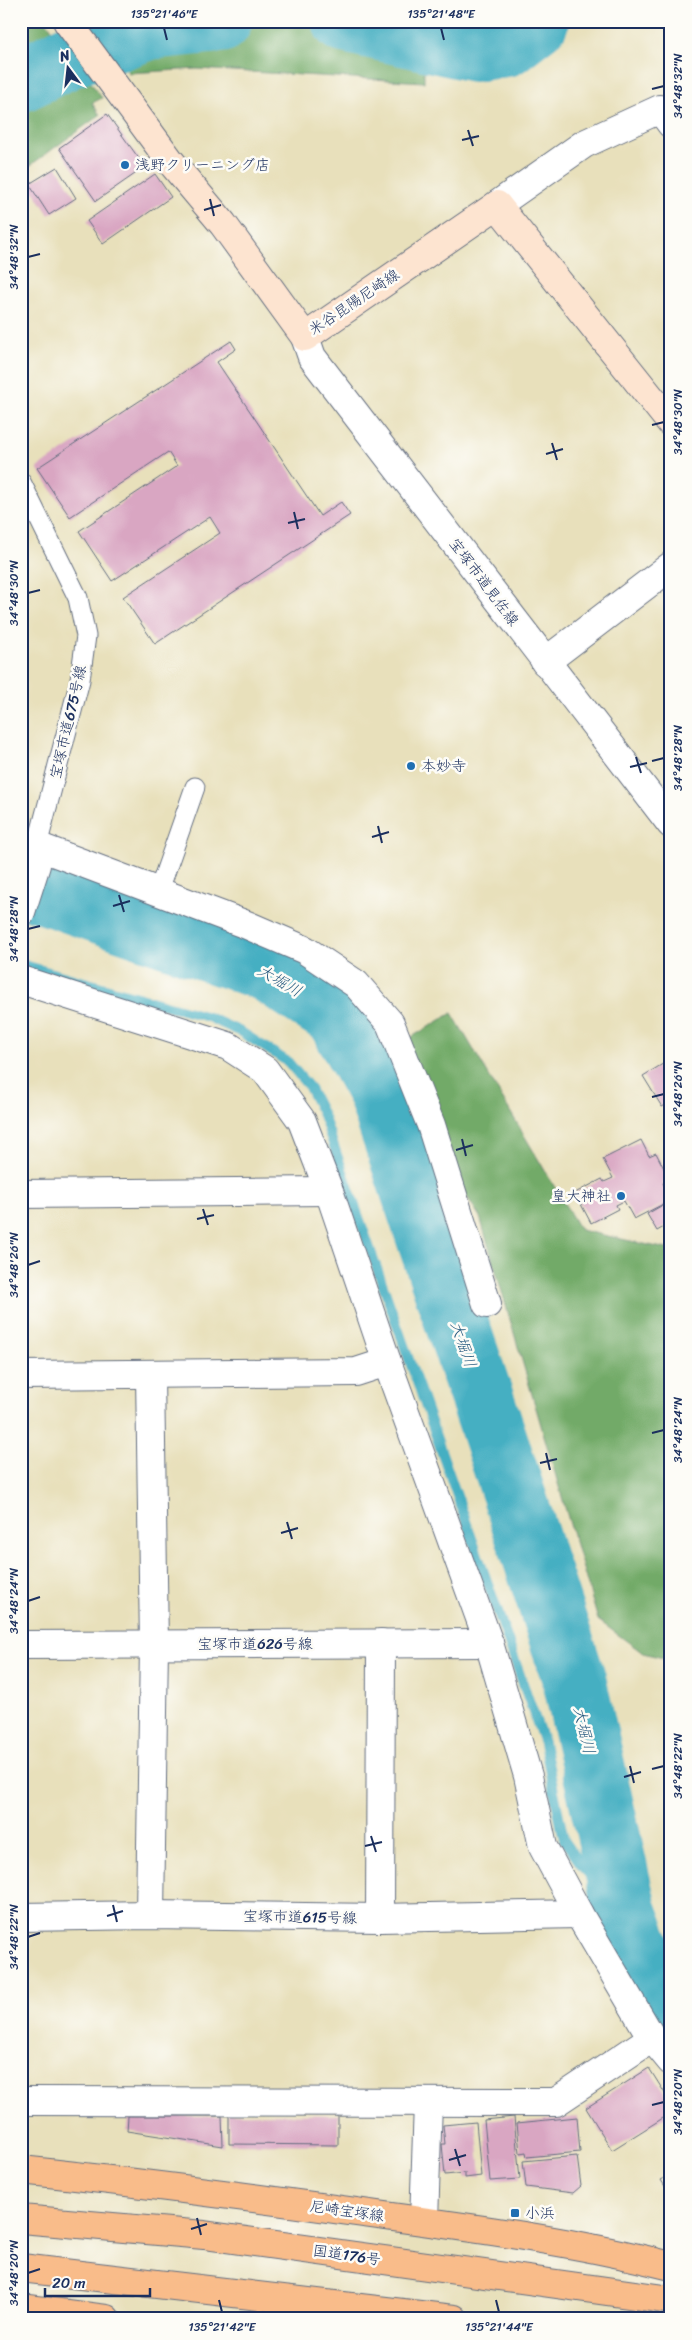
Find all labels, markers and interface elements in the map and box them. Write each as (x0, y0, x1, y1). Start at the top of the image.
text: 135°21'46"E (131, 3, 199, 25)
text: 135°21'48"E (407, 3, 476, 25)
north arrow (42, 42, 92, 92)
text: N (56, 43, 73, 70)
text: 34°48'32"N (667, 53, 689, 119)
place label: 浅野クリーニング店 (135, 152, 270, 178)
marker: 浅野クリーニング店 (119, 159, 131, 171)
text: 34°48'32"N (3, 224, 25, 290)
street label: 米谷昆陽尼崎線 (303, 262, 405, 342)
text: 34°48'30"N (667, 388, 689, 455)
street label: 宝塚市道見佐線 (442, 532, 526, 632)
text: 34°48'30"N (3, 559, 25, 626)
street label: 宝塚市道675号線 (42, 662, 94, 782)
text: 34°48'28"N (667, 724, 689, 791)
place label: 本妙寺 (421, 753, 466, 779)
marker: 本妙寺 (405, 760, 417, 772)
text: 34°48'28"N (3, 895, 25, 962)
water label: 大堀川 (252, 956, 308, 1005)
text: 34°48'26"N (667, 1061, 689, 1127)
place label: 皇大神社 (551, 1183, 611, 1209)
marker: 皇大神社 (615, 1190, 627, 1202)
text: 34°48'26"N (3, 1232, 25, 1298)
water label: 大堀川 (442, 1317, 485, 1372)
text: 34°48'24"N (667, 1396, 689, 1463)
text: 34°48'24"N (3, 1567, 25, 1634)
street label: 宝塚市道626号線 (197, 1631, 313, 1657)
water label: 大堀川 (565, 1703, 604, 1757)
text: 34°48'22"N (667, 1733, 689, 1799)
street label: 宝塚市道615号線 (243, 1903, 357, 1931)
text: 34°48'22"N (3, 1904, 25, 1970)
text: 34°48'20"N (667, 2068, 689, 2135)
street label: 尼崎宝塚線 (308, 2193, 386, 2229)
place label: 小浜 (525, 2200, 555, 2226)
marker: 小浜 (509, 2207, 521, 2219)
street label: 国道176号 (311, 2237, 383, 2273)
text: 34°48'20"N (3, 2239, 25, 2306)
scale bar (45, 2265, 150, 2297)
text: 20 m (52, 2270, 86, 2296)
text: 135°21'42"E (189, 2316, 257, 2338)
text: 135°21'44"E (465, 2316, 534, 2338)

